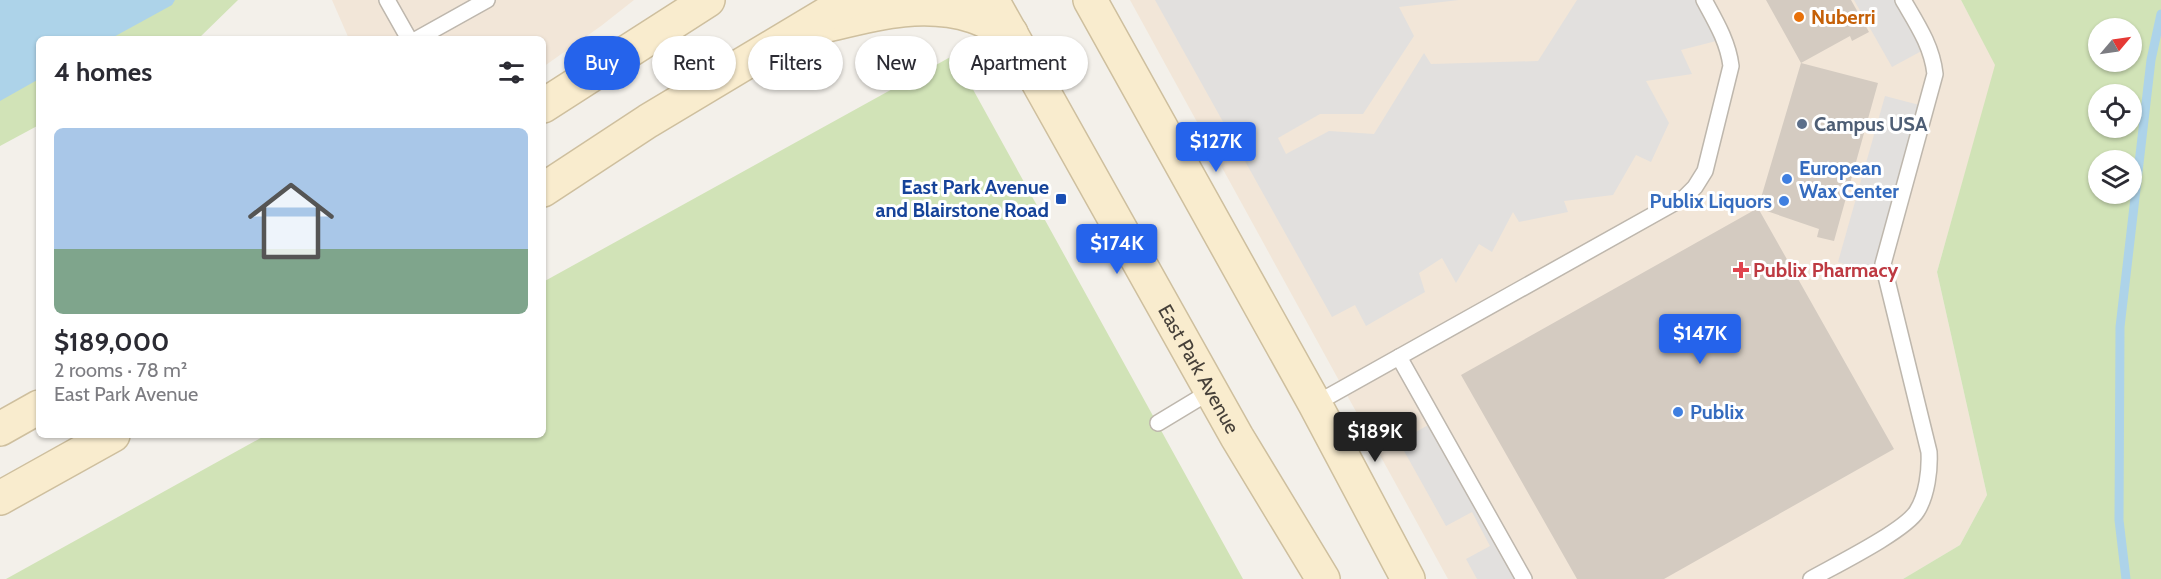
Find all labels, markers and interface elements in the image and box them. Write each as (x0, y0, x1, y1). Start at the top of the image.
place label: Nuberri (1811, 5, 1876, 29)
marker: Nuberri (1792, 10, 1806, 24)
north arrow (2088, 18, 2142, 72)
map controls (2088, 18, 2142, 204)
chip: Buy (564, 36, 640, 90)
chip: Rent (652, 36, 736, 90)
chip: Filters (748, 36, 843, 90)
chip: New (855, 36, 937, 90)
chip: Apartment (949, 36, 1088, 90)
text: 4 homes (54, 56, 152, 88)
icon: filters (495, 56, 528, 89)
button: locate (2088, 84, 2142, 138)
place label: Campus USA (1814, 112, 1928, 136)
marker: Campus USA (1795, 117, 1809, 131)
pin: $127K (1174, 122, 1258, 173)
text: $127K (1190, 129, 1242, 153)
button: layers (2088, 150, 2142, 204)
place label: European Wax Center (1799, 156, 1899, 203)
icon: home (237, 167, 345, 275)
marker: European Wax Center (1780, 172, 1794, 186)
place label: East Park Avenue and Blairstone Road (876, 175, 1049, 222)
place label: Publix Liquors (1650, 189, 1772, 213)
marker: East Park Avenue and Blairstone Road (1054, 192, 1068, 206)
marker: Publix Liquors (1777, 194, 1791, 208)
pin: $174K (1075, 224, 1159, 275)
text: $174K (1090, 231, 1144, 255)
place label: Publix Pharmacy (1753, 258, 1898, 282)
marker: Publix Pharmacy (1734, 263, 1748, 277)
street label: East Park Avenue (1153, 300, 1245, 438)
pin: $147K (1658, 314, 1742, 365)
text: $147K (1673, 321, 1727, 345)
text: $189,000 (54, 326, 169, 358)
text: 2 rooms · 78 m² (54, 358, 187, 382)
text: East Park Avenue (54, 382, 198, 406)
place label: Publix (1690, 400, 1744, 424)
marker: Publix (1671, 405, 1685, 419)
pin: $189K (1333, 412, 1417, 463)
text: $189K (1348, 419, 1402, 443)

